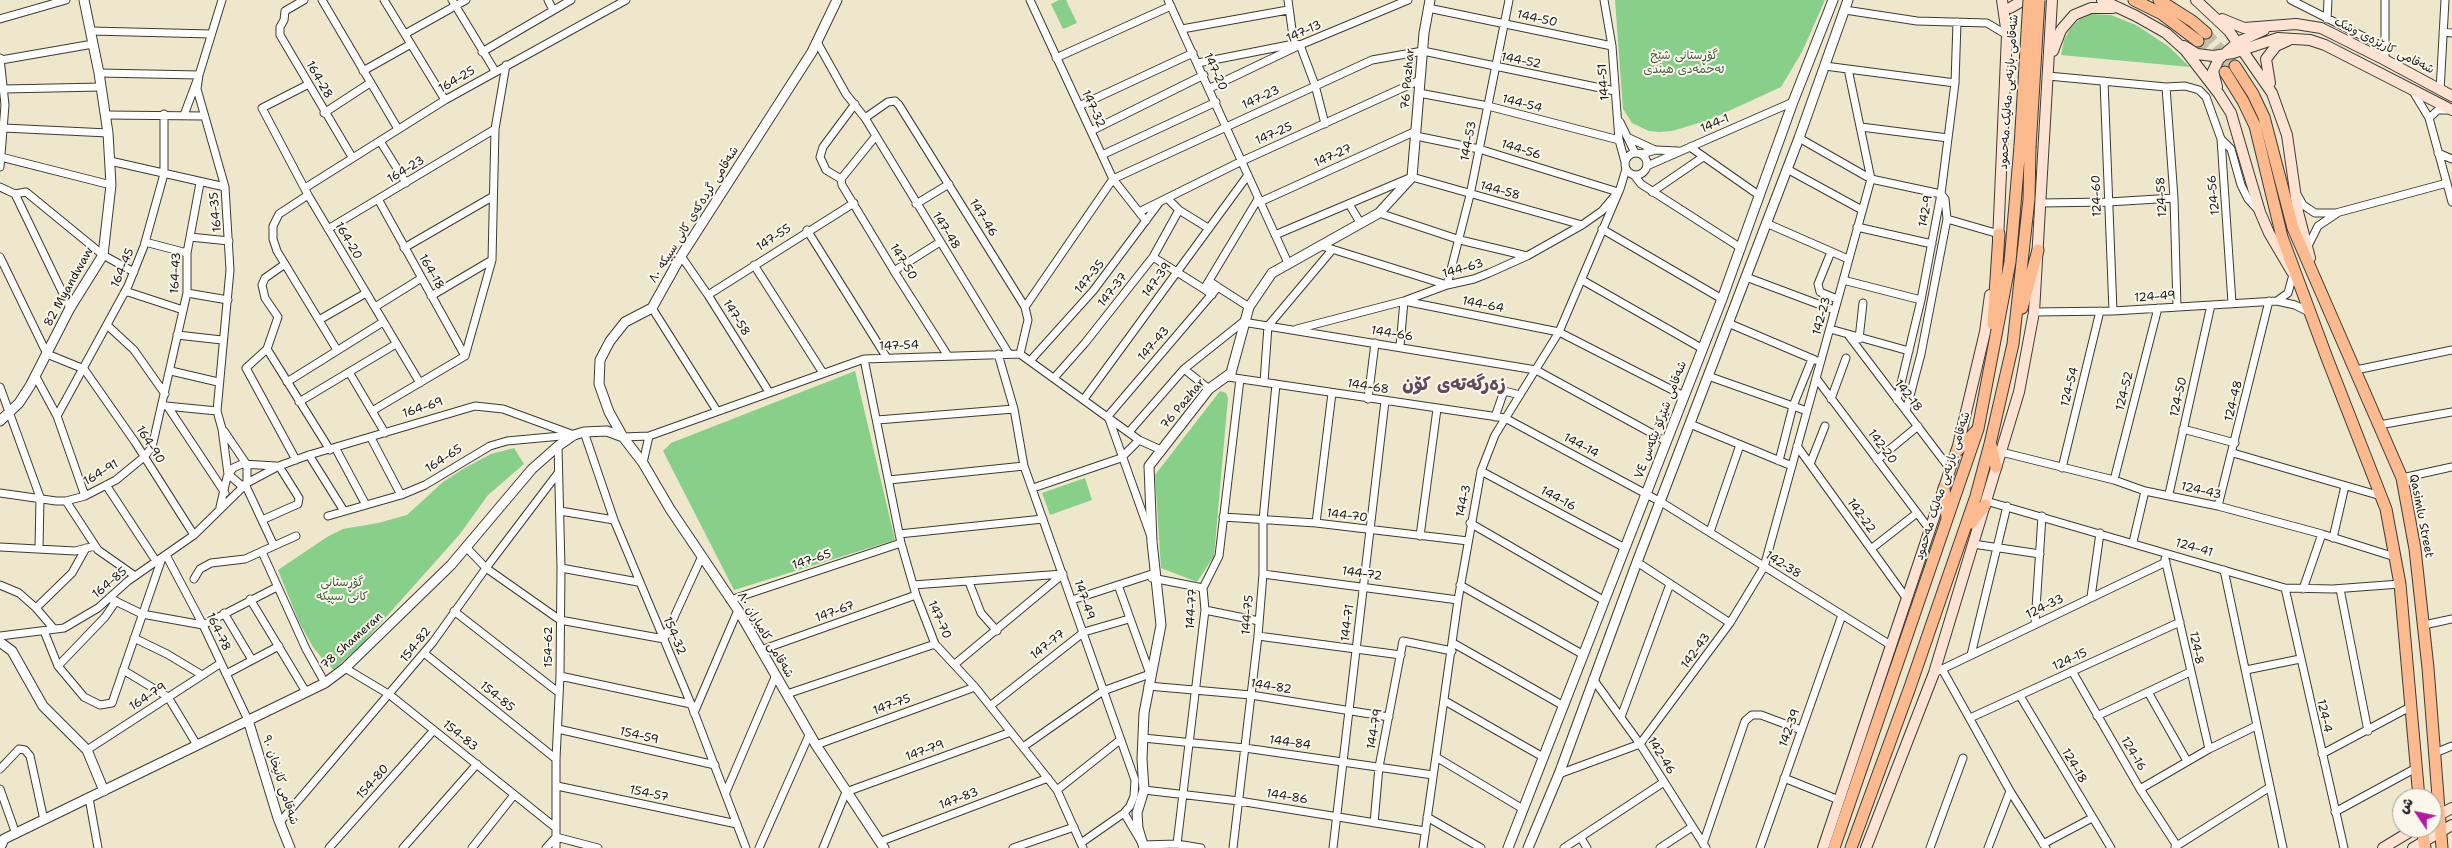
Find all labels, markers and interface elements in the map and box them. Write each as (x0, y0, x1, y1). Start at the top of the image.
street label: 144-50 (1515, 8, 1559, 30)
street label: شەقامی بازنەیی مەلیک مەحمود (1996, 14, 2022, 170)
street label: شەقامی کارێزەی وشک (2332, 15, 2436, 77)
street label: 147-13 (1284, 18, 1324, 46)
street label: 76 Pazhar (1398, 48, 1418, 110)
park label: گۆڕستانی شێخ ئەحمەدی هیندی (1643, 49, 1725, 77)
street label: 144-52 (1500, 50, 1542, 72)
street label: 147-20 (1200, 51, 1230, 93)
street label: 164-28 (303, 59, 335, 101)
street label: 144-51 (1595, 63, 1613, 101)
street label: 164-25 (436, 64, 478, 96)
street label: 147-23 (1240, 83, 1282, 113)
street label: 147-32 (1078, 88, 1108, 130)
street label: 144-54 (1500, 92, 1544, 116)
street label: 144-1 (1698, 111, 1732, 137)
street label: 147-25 (1253, 119, 1295, 149)
street label: 144-53 (1458, 120, 1480, 162)
street label: 144-56 (1499, 137, 1543, 163)
street label: 147-27 (1312, 141, 1354, 171)
street label: شەقامی گردەکەی کانی سپیکە ٨٠ (646, 144, 742, 286)
street label: 164-23 (385, 153, 427, 187)
street label: 124-56 (2205, 174, 2223, 216)
street label: 124-60 (2089, 175, 2105, 217)
street label: 124-58 (2154, 177, 2170, 217)
street label: 144-58 (1478, 179, 1522, 203)
street label: 164-35 (207, 191, 225, 233)
street label: 142-9 (1916, 194, 1936, 228)
street label: 147-46 (966, 197, 1000, 239)
street label: 147-48 (929, 210, 963, 252)
street label: 164-20 (331, 220, 365, 262)
street label: 147-55 (754, 221, 794, 255)
street label: 147-50 (886, 241, 920, 283)
street label: 82 Myandwaw (41, 245, 97, 329)
street label: 164-45 (108, 246, 138, 290)
street label: 164-43 (168, 252, 184, 294)
street label: 164-18 (415, 252, 447, 292)
street label: 144-63 (1441, 256, 1485, 282)
street label: 147-35 (1072, 257, 1108, 297)
street label: 147-39 (1139, 260, 1175, 300)
street label: 147-37 (1095, 270, 1131, 310)
street label: 124-49 (2134, 288, 2176, 306)
street label: 144-64 (1461, 294, 1505, 316)
street label: 142-23 (1810, 295, 1834, 337)
street label: 147-58 (719, 297, 753, 339)
street label: 147-43 (1135, 324, 1173, 364)
street label: 144-66 (1370, 324, 1414, 344)
street label: 147-54 (879, 338, 919, 354)
street label: شەقامی شێرکۆ بێکەس ٧٤ (1632, 359, 1690, 481)
street label: 124-54 (2058, 366, 2082, 408)
street label: 124-52 (2113, 370, 2137, 412)
district label: زەرگەتەی کۆن (1402, 374, 1506, 396)
street label: 76 Pazhar (1158, 376, 1208, 432)
street label: 124-50 (2167, 376, 2191, 418)
street label: 144-68 (1346, 377, 1390, 397)
street label: 142-18 (1891, 377, 1925, 415)
street label: 124-48 (2222, 379, 2246, 423)
street label: 164-69 (401, 395, 445, 421)
street label: شەقامی بازنەیی مەلیک مەحمود (1912, 410, 1974, 562)
street label: 164-90 (133, 423, 167, 467)
street label: 142-20 (1864, 427, 1900, 467)
street label: 144-14 (1561, 431, 1601, 461)
street label: 164-65 (423, 442, 465, 476)
street label: 164-91 (81, 457, 121, 489)
street label: Qasimlu Street (2406, 473, 2436, 559)
street label: 124-43 (2179, 479, 2223, 503)
street label: 144-3 (1454, 483, 1474, 519)
street label: 144-16 (1538, 484, 1578, 514)
street label: 142-22 (1844, 496, 1878, 536)
street label: 144-70 (1326, 506, 1368, 526)
street label: 124-41 (2174, 536, 2214, 560)
street label: 147-65 (791, 547, 833, 573)
street label: 142-38 (1762, 548, 1804, 582)
street label: 164-85 (90, 564, 130, 602)
street label: 144-72 (1341, 564, 1383, 584)
park label: گۆڕستانی کانی سپیکە (316, 576, 368, 604)
street label: 147-49 (1070, 578, 1098, 622)
street label: 144-77 (1183, 588, 1201, 630)
street label: شەقامی کامیاران ٨٠ (734, 589, 796, 681)
street label: 124-33 (2024, 592, 2066, 622)
street label: 144-75 (1239, 594, 1257, 636)
street label: 147-67 (814, 598, 856, 626)
street label: 147-70 (924, 599, 954, 641)
street label: 144-71 (1339, 603, 1357, 643)
street label: 78 Shameran (318, 609, 386, 673)
street label: 164-78 (203, 610, 233, 654)
street label: 154-32 (660, 615, 688, 657)
street label: 154-82 (398, 624, 434, 666)
street label: 154-62 (542, 626, 556, 668)
street label: 147-77 (1028, 627, 1068, 663)
street label: 142-43 (1678, 630, 1714, 672)
street label: 124-8 (2186, 630, 2206, 666)
street label: 124-15 (2050, 646, 2090, 674)
street label: 144-82 (1249, 677, 1293, 697)
street label: 154-85 (477, 679, 517, 715)
street label: 164-79 (127, 680, 169, 714)
street label: 147-75 (871, 692, 913, 718)
street label: 124-4 (2313, 698, 2335, 734)
street label: 144-79 (1364, 707, 1386, 751)
street label: 142-39 (1776, 707, 1804, 749)
street label: 154-83 (440, 717, 480, 755)
street label: 154-59 (618, 725, 660, 747)
street label: شەقامی کانیخان ٩٠ (259, 733, 301, 827)
street label: 144-84 (1268, 733, 1312, 753)
street label: 124-16 (2117, 734, 2149, 774)
street label: 142-46 (1644, 735, 1678, 777)
street label: 147-79 (904, 737, 946, 765)
street label: 124-18 (2058, 746, 2090, 786)
street label: 154-80 (354, 762, 392, 802)
street label: 154-57 (628, 783, 670, 805)
street label: 147-83 (937, 785, 981, 813)
street label: 144-86 (1265, 787, 1309, 807)
north arrow (2392, 788, 2442, 838)
text: ش (2394, 794, 2417, 817)

